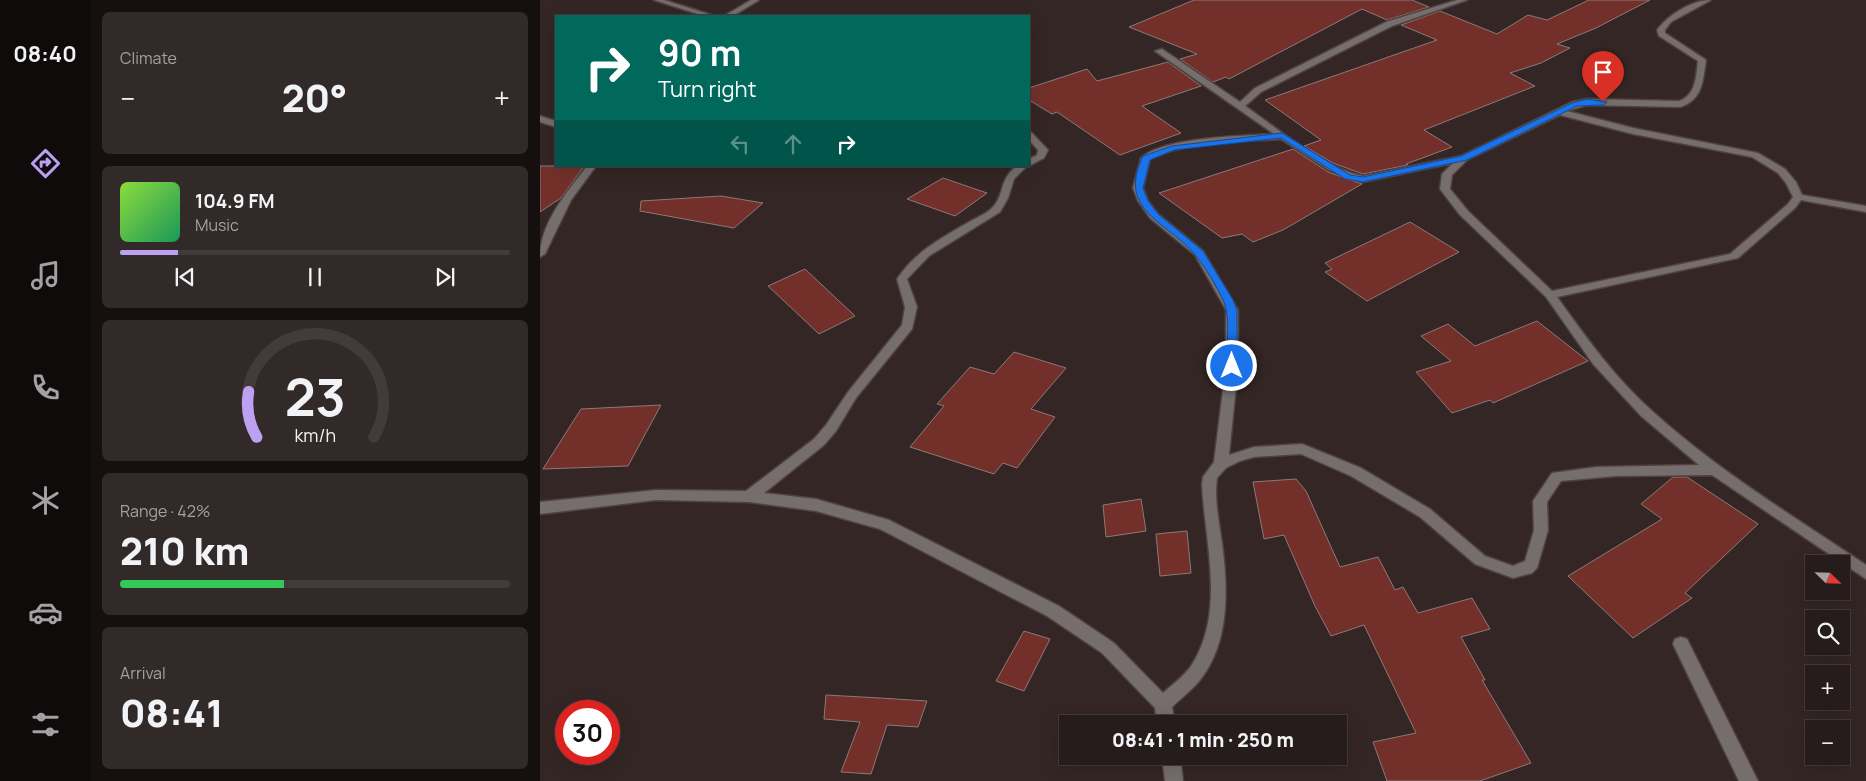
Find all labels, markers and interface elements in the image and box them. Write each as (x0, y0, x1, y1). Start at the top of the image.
text: 90 m (658, 29, 741, 77)
icon: right (575, 35, 640, 100)
text: 08:40 (13, 39, 77, 69)
text: Climate (120, 47, 177, 69)
pin (1582, 51, 1624, 102)
icon: arrive (1589, 58, 1617, 86)
text: 20° (282, 71, 347, 123)
text: Turn right (658, 74, 756, 104)
text: − (120, 79, 135, 117)
text: + (494, 79, 510, 117)
icon: left (726, 130, 754, 158)
icon: ahead (779, 130, 807, 158)
icon: right (832, 130, 860, 158)
icon: directions (28, 146, 63, 181)
text: 104.9 FM (195, 188, 275, 214)
text: Music (195, 214, 239, 236)
icon: music (28, 258, 63, 293)
icon: previous (171, 263, 199, 291)
icon: pause (301, 263, 329, 291)
icon: next (431, 263, 459, 291)
position arrow (1205, 339, 1257, 391)
text: 23 (284, 361, 346, 432)
icon: phone (28, 370, 63, 405)
text: km/h (294, 423, 336, 447)
icon: climate (28, 483, 63, 518)
text: Range · 42% (120, 500, 210, 522)
text: 210 km (120, 524, 249, 576)
north arrow (1805, 555, 1850, 600)
map controls (1805, 555, 1850, 765)
icon: car (28, 595, 63, 630)
button: search (1805, 610, 1850, 655)
text: Arrival (120, 662, 166, 684)
button: + (1805, 665, 1850, 710)
text: 08:41 (120, 686, 223, 738)
speed limit sign: 30 (555, 700, 620, 765)
icon: filters (28, 707, 63, 742)
button: − (1805, 720, 1850, 765)
text: 08:41 · 1 min · 250 m (1112, 727, 1294, 753)

